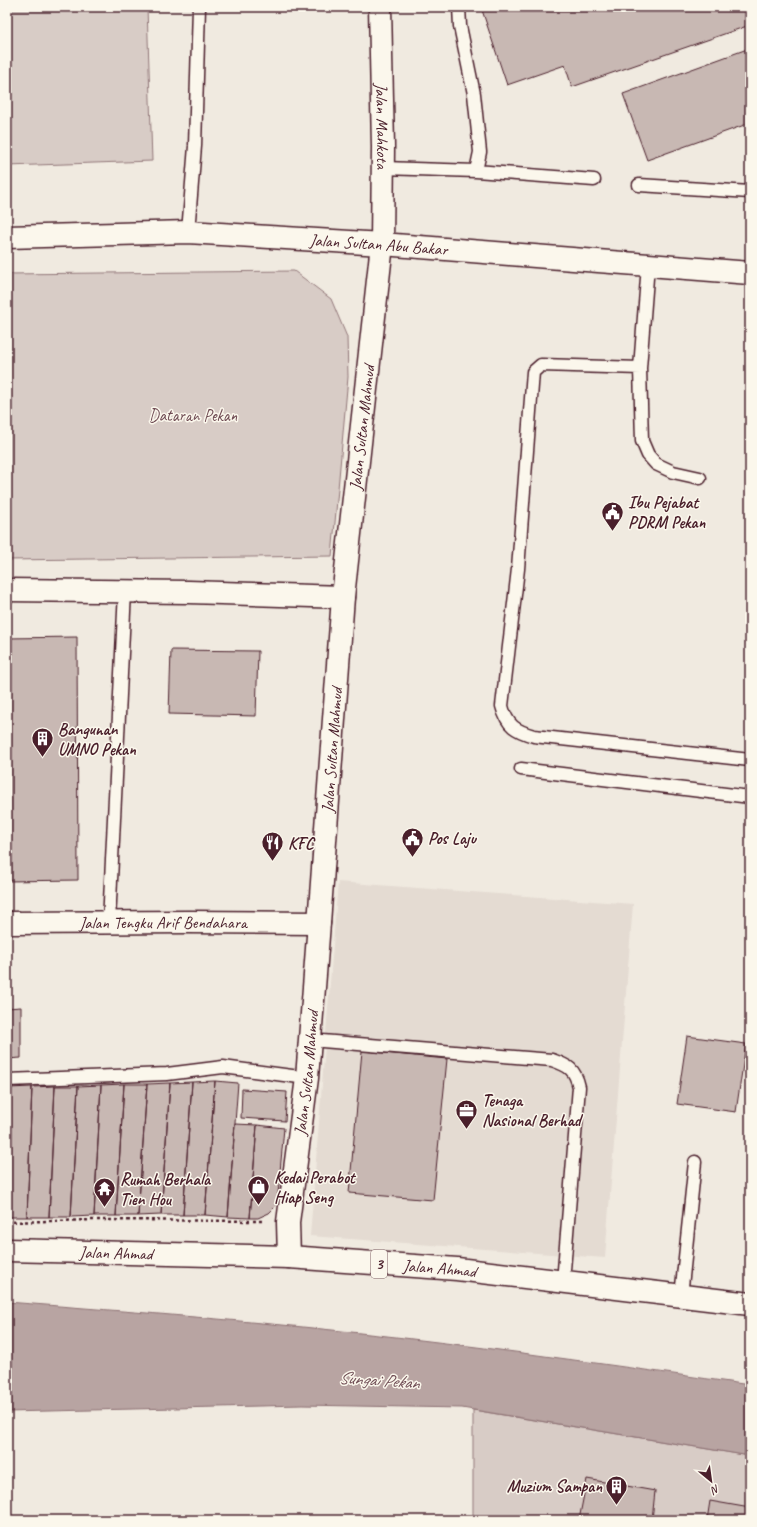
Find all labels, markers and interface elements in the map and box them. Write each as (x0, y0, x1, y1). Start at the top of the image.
street label: Jalan Mahkota (371, 82, 394, 170)
street label: Jalan Sultan Abu Bakar (308, 229, 450, 260)
street label: Jalan Sultan Mahmud (344, 361, 379, 492)
park label: Dataran Pekan (149, 405, 237, 426)
place label: Ibu Pejabat PDRM Pekan (628, 492, 706, 533)
public building icon: Ibu Pejabat PDRM Pekan (599, 499, 625, 532)
street label: Jalan Sultan Mahmud (317, 683, 347, 815)
place label: Bangunan UMNO Pekan (58, 719, 137, 760)
building icon: Bangunan UMNO Pekan (29, 726, 55, 759)
public building icon: Pos Laju (400, 825, 426, 858)
place label: Pos Laju (428, 828, 477, 849)
restaurant icon: KFC (259, 830, 285, 863)
place label: KFC (288, 833, 316, 854)
street label: Jalan Tengku Arif Bendahara (78, 911, 249, 933)
street label: Jalan Sultan Mahmud (289, 1007, 323, 1138)
place label: Tenaga Nasional Berhad (482, 1090, 584, 1131)
office icon: Tenaga Nasional Berhad (454, 1097, 480, 1130)
place label: Kedai Perabot Hiap Seng (274, 1167, 357, 1208)
place label: Rumah Berhala Tien Hou (120, 1169, 212, 1210)
shop icon: Kedai Perabot Hiap Seng (246, 1174, 272, 1207)
temple icon: Rumah Berhala Tien Hou (92, 1176, 118, 1209)
street label: Jalan Ahmad (78, 1241, 156, 1264)
road number: 3 (371, 1250, 387, 1278)
street label: Jalan Ahmad (401, 1255, 481, 1282)
water label: Sungai Pekan (338, 1366, 422, 1394)
north arrow (691, 1461, 731, 1501)
building icon: Muzium Sampan (604, 1473, 630, 1506)
place label: Muzium Sampan (507, 1476, 603, 1497)
text: N (708, 1482, 722, 1499)

